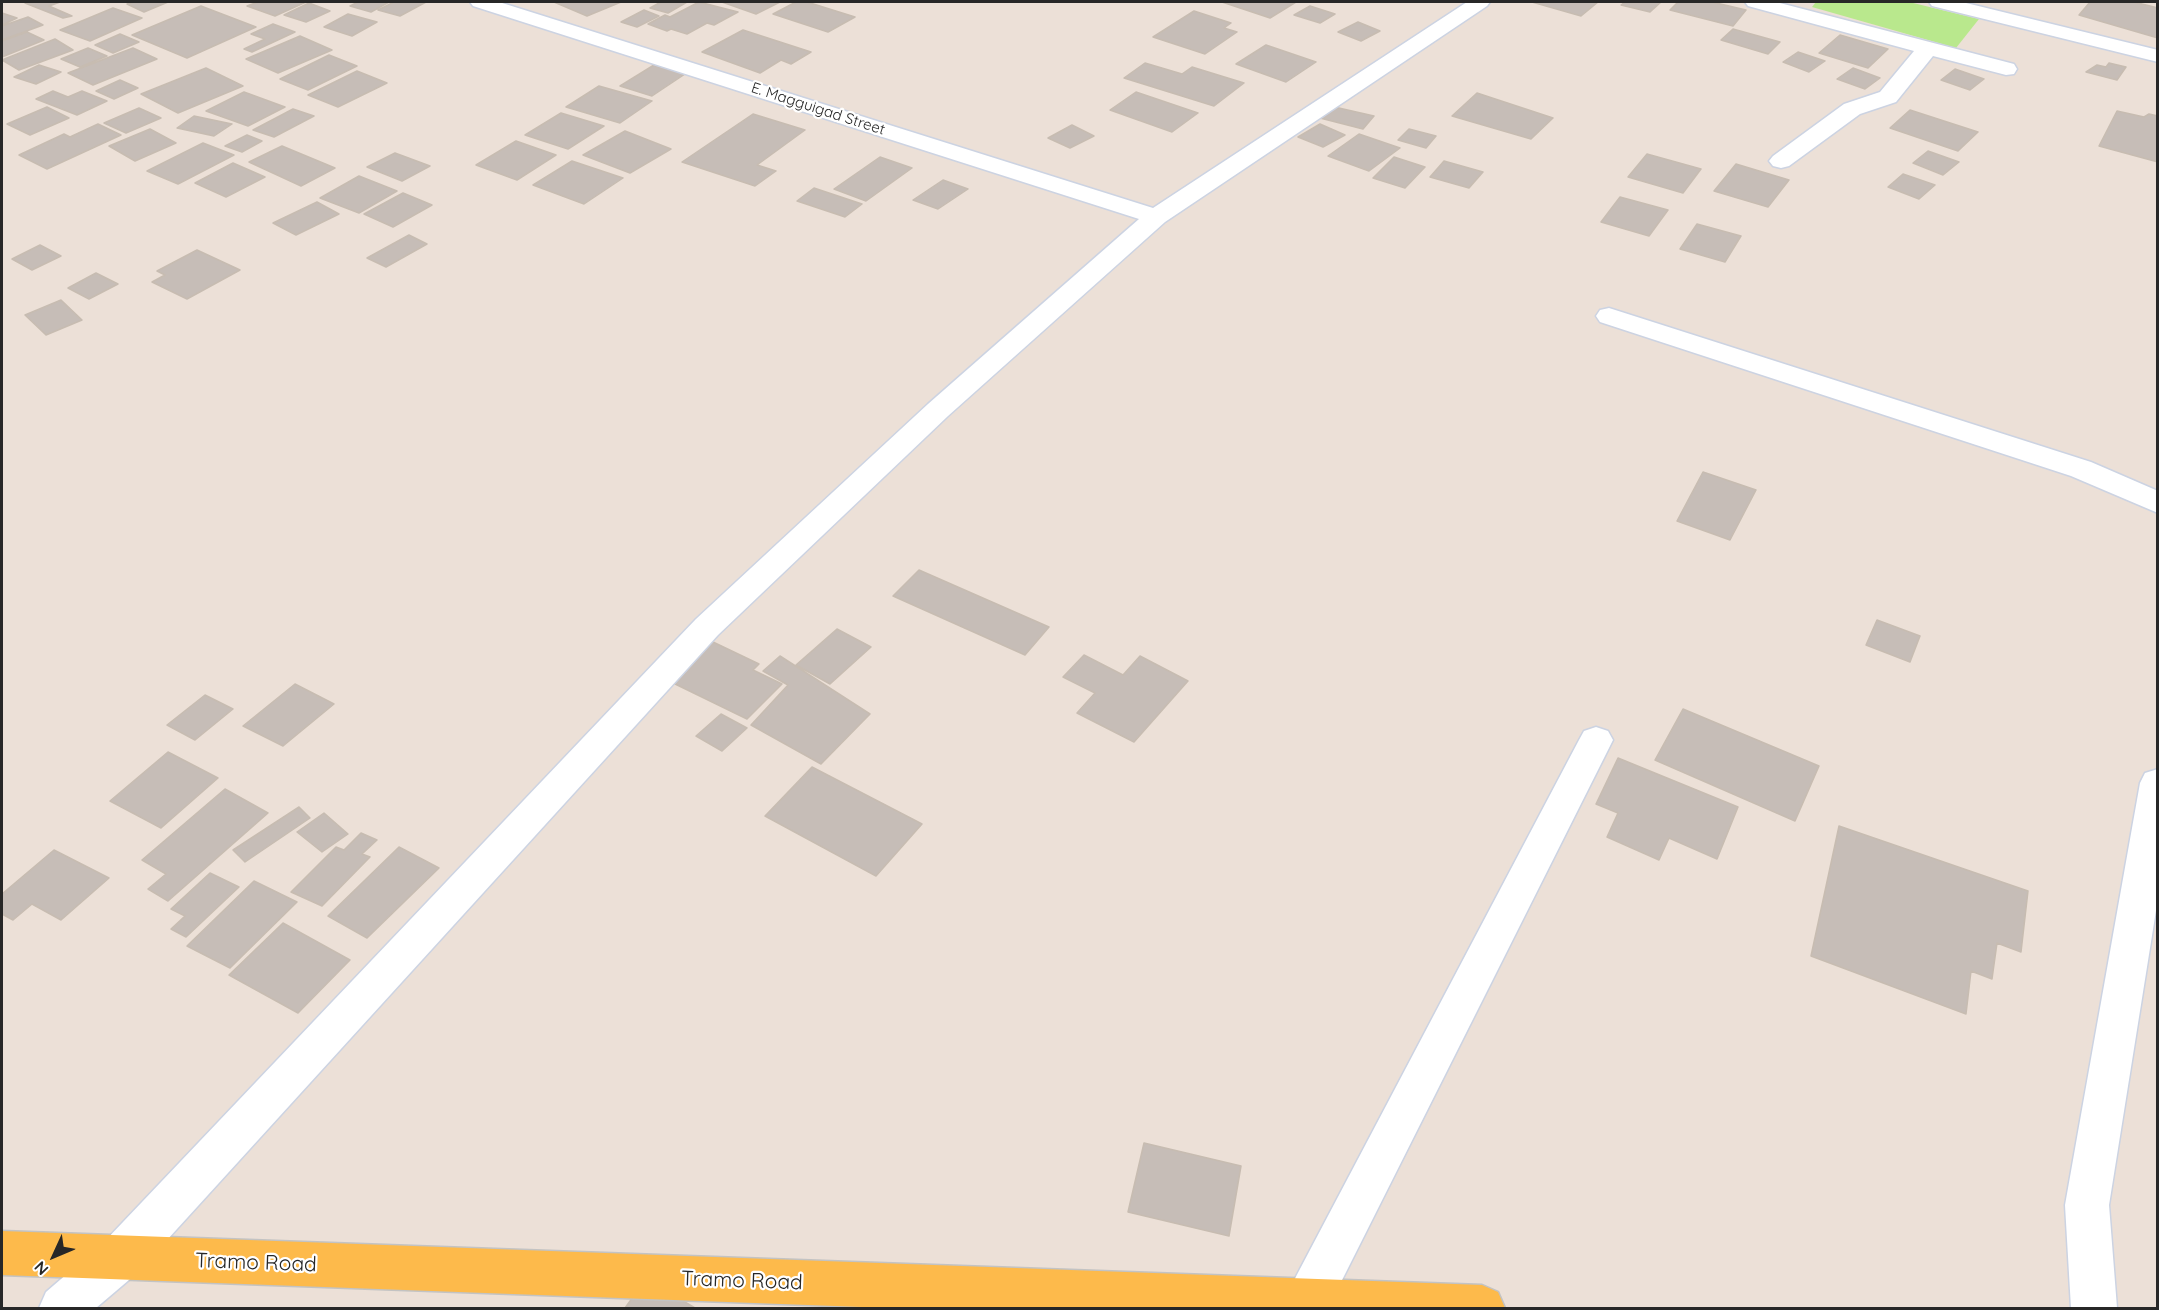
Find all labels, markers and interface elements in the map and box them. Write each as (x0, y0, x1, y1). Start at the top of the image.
street label: E. Magguigad Street (749, 79, 887, 139)
north arrow (24, 1226, 84, 1286)
street label: Tramo Road (195, 1248, 317, 1278)
text: N (30, 1257, 52, 1280)
street label: Tramo Road (681, 1266, 803, 1296)

